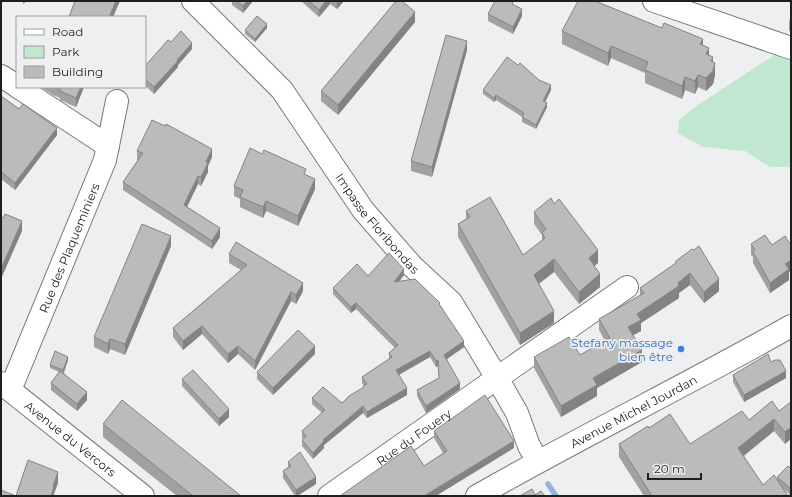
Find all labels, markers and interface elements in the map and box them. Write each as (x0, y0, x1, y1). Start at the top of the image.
legend (16, 16, 146, 88)
text: Road (52, 24, 83, 39)
text: Park (52, 44, 80, 59)
text: Building (52, 64, 103, 79)
street label: Impasse Floribondas (333, 170, 423, 277)
street label: Rue des Plaqueminiers (35, 180, 102, 315)
place label: Stefany massage bien être (571, 335, 673, 364)
marker: Stefany massage bien être (676, 344, 686, 354)
street label: Avenue Michel Jourdan (567, 371, 699, 451)
street label: Avenue du Vercors (22, 398, 119, 479)
street label: Rue du Fouery (373, 405, 454, 468)
scale bar (648, 455, 701, 481)
text: 20 m (654, 461, 685, 476)

